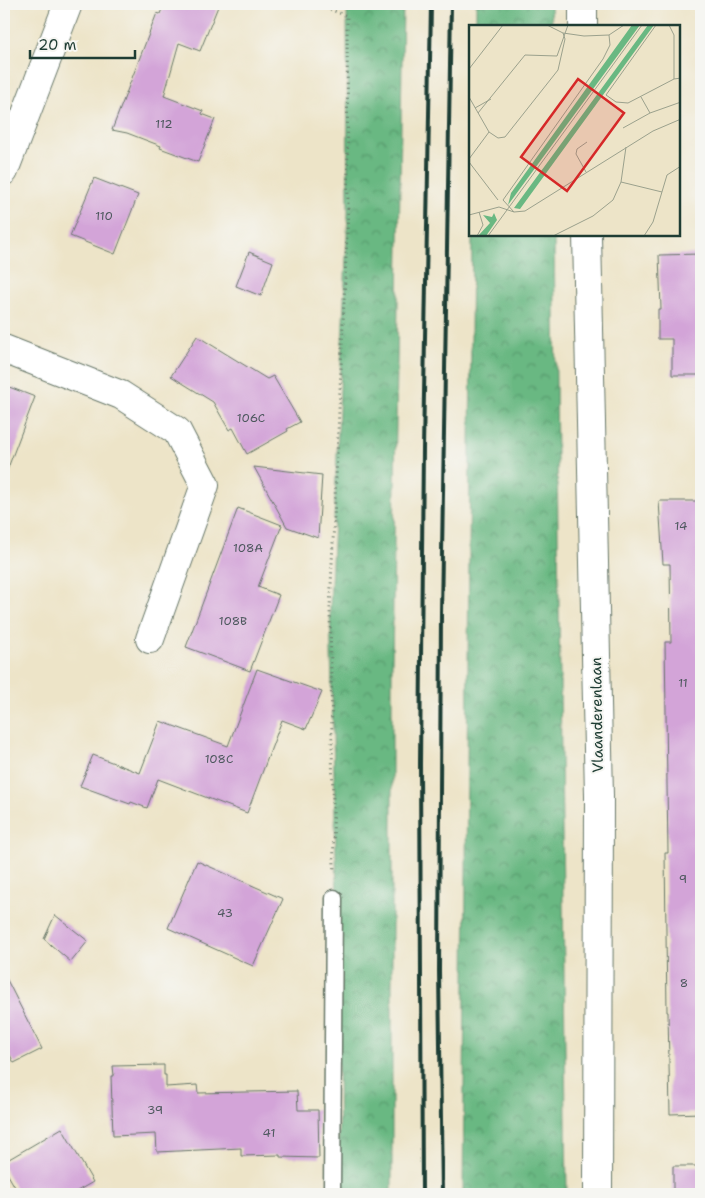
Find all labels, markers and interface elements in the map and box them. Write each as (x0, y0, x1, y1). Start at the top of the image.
inset map (469, 25, 680, 236)
scale bar (30, 28, 135, 60)
text: 20 m (38, 35, 77, 55)
house number: 112 (155, 116, 173, 132)
house number: 110 (95, 208, 113, 224)
house number: 106C (237, 410, 265, 426)
house number: 14 (675, 518, 687, 534)
house number: 108A (233, 540, 263, 556)
house number: 108B (219, 613, 247, 629)
street label: Vlaanderenlaan (586, 657, 608, 773)
house number: 11 (678, 675, 688, 691)
house number: 108C (205, 751, 233, 767)
house number: 9 (679, 871, 687, 887)
house number: 43 (217, 905, 233, 921)
house number: 8 (680, 975, 688, 991)
house number: 39 (147, 1102, 163, 1118)
house number: 41 (263, 1125, 275, 1141)

